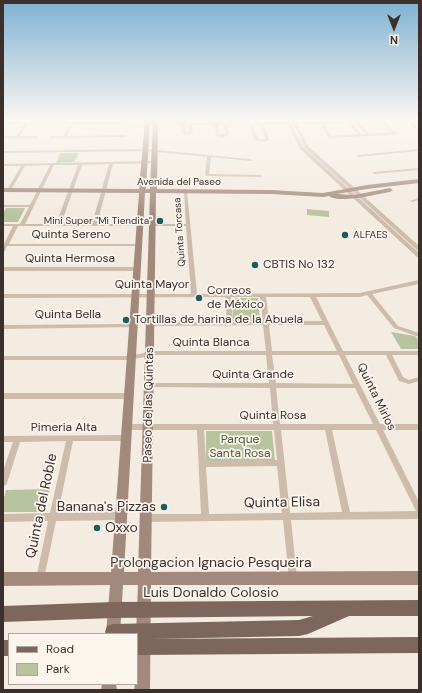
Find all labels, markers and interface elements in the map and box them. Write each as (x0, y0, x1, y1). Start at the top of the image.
north arrow (374, 8, 414, 48)
text: N (390, 33, 398, 47)
street label: Avenida del Paseo (137, 176, 221, 188)
street label: Quinta Torcasa (172, 197, 188, 267)
place label: Mini Super "Mi Tiendita" (44, 215, 152, 227)
marker: Mini Super "Mi Tiendita" (155, 216, 165, 226)
street label: Quinta Sereno (31, 228, 111, 242)
place label: ALFAES (353, 229, 388, 241)
marker: ALFAES (340, 230, 350, 240)
street label: Quinta Hermosa (25, 252, 115, 266)
place label: CBTIS No 132 (263, 258, 335, 272)
marker: CBTIS No 132 (250, 260, 260, 270)
street label: Quinta Mayor (115, 278, 189, 292)
place label: Correos de México (207, 284, 264, 312)
marker: Correos de México (194, 293, 204, 303)
street label: Quinta Bella (35, 308, 101, 322)
place label: Tortillas de harina de la Abuela (134, 313, 303, 327)
marker: Tortillas de harina de la Abuela (121, 315, 131, 325)
street label: Quinta Blanca (172, 336, 250, 350)
street label: Paseo de las Quintas (141, 347, 157, 463)
street label: Quinta Mirlos (353, 361, 399, 433)
street label: Quinta Grande (212, 368, 294, 382)
street label: Quinta Rosa (240, 409, 306, 423)
street label: Pimeria Alta (31, 421, 97, 435)
park label: Parque Santa Rosa (209, 433, 271, 461)
street label: Quinta del Roble (23, 452, 61, 560)
street label: Quinta Elisa (244, 494, 320, 512)
place label: Banana's Pizzas (57, 499, 156, 515)
marker: Banana's Pizzas (159, 502, 169, 512)
place label: Oxxo (105, 520, 138, 536)
marker: Oxxo (92, 523, 102, 533)
street label: Prolongacion Ignacio Pesqueira (110, 555, 312, 571)
street label: Luis Donaldo Colosio (143, 585, 279, 601)
legend (8, 633, 138, 685)
text: Road (46, 641, 74, 657)
text: Park (46, 661, 70, 677)

